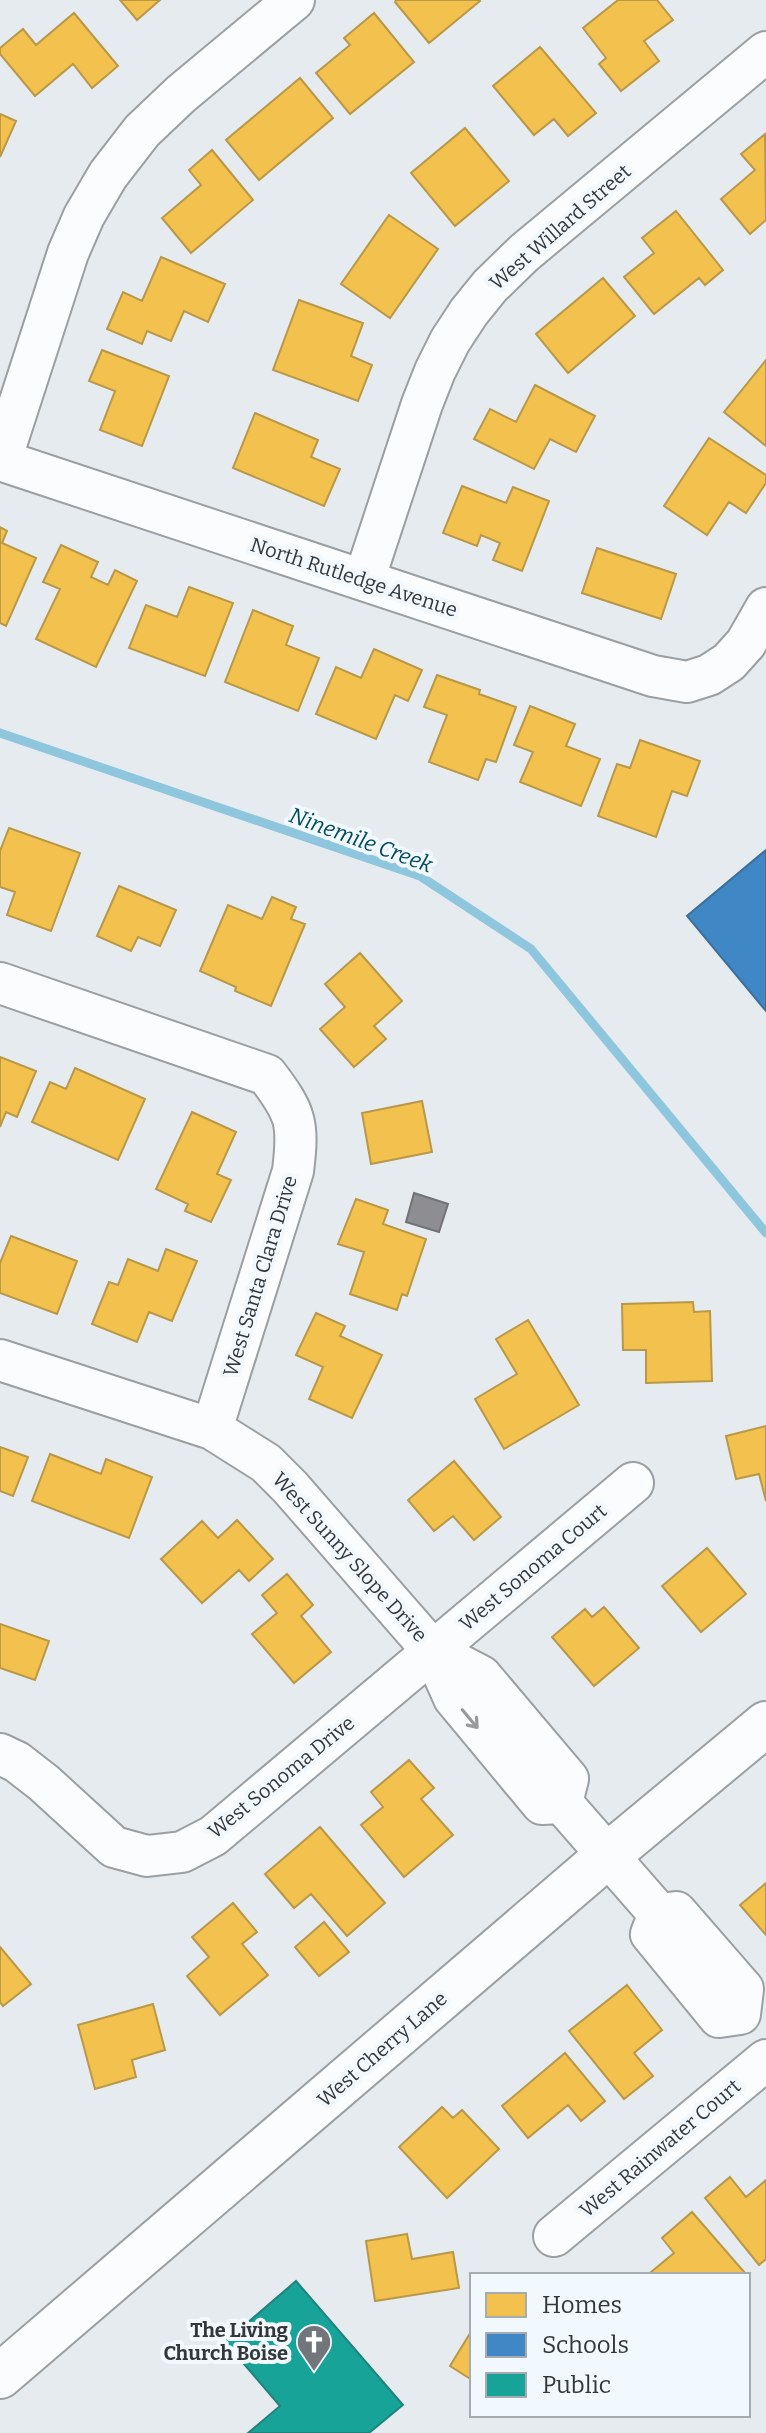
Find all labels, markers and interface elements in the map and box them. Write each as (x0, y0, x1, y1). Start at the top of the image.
street label: West Willard Street (485, 159, 635, 295)
street label: North Rutledge Avenue (247, 532, 461, 622)
water label: Ninemile Creek (286, 802, 437, 879)
street label: West Santa Clara Drive (218, 1173, 302, 1379)
street label: West Sunny Slope Drive (268, 1467, 432, 1647)
street label: West Sonoma Court (455, 1499, 611, 1635)
one-way arrow (461, 1708, 479, 1728)
street label: West Sonoma Drive (203, 1711, 359, 1843)
street label: West Cherry Lane (312, 1986, 452, 2112)
street label: West Rainwater Court (575, 2074, 745, 2222)
legend (470, 2273, 750, 2417)
text: Homes (542, 2291, 622, 2319)
place label: The Living Church Boise (163, 2318, 289, 2365)
church icon: The Living Church Boise (295, 2323, 333, 2373)
text: Schools (542, 2331, 629, 2359)
text: Public (542, 2371, 611, 2399)

